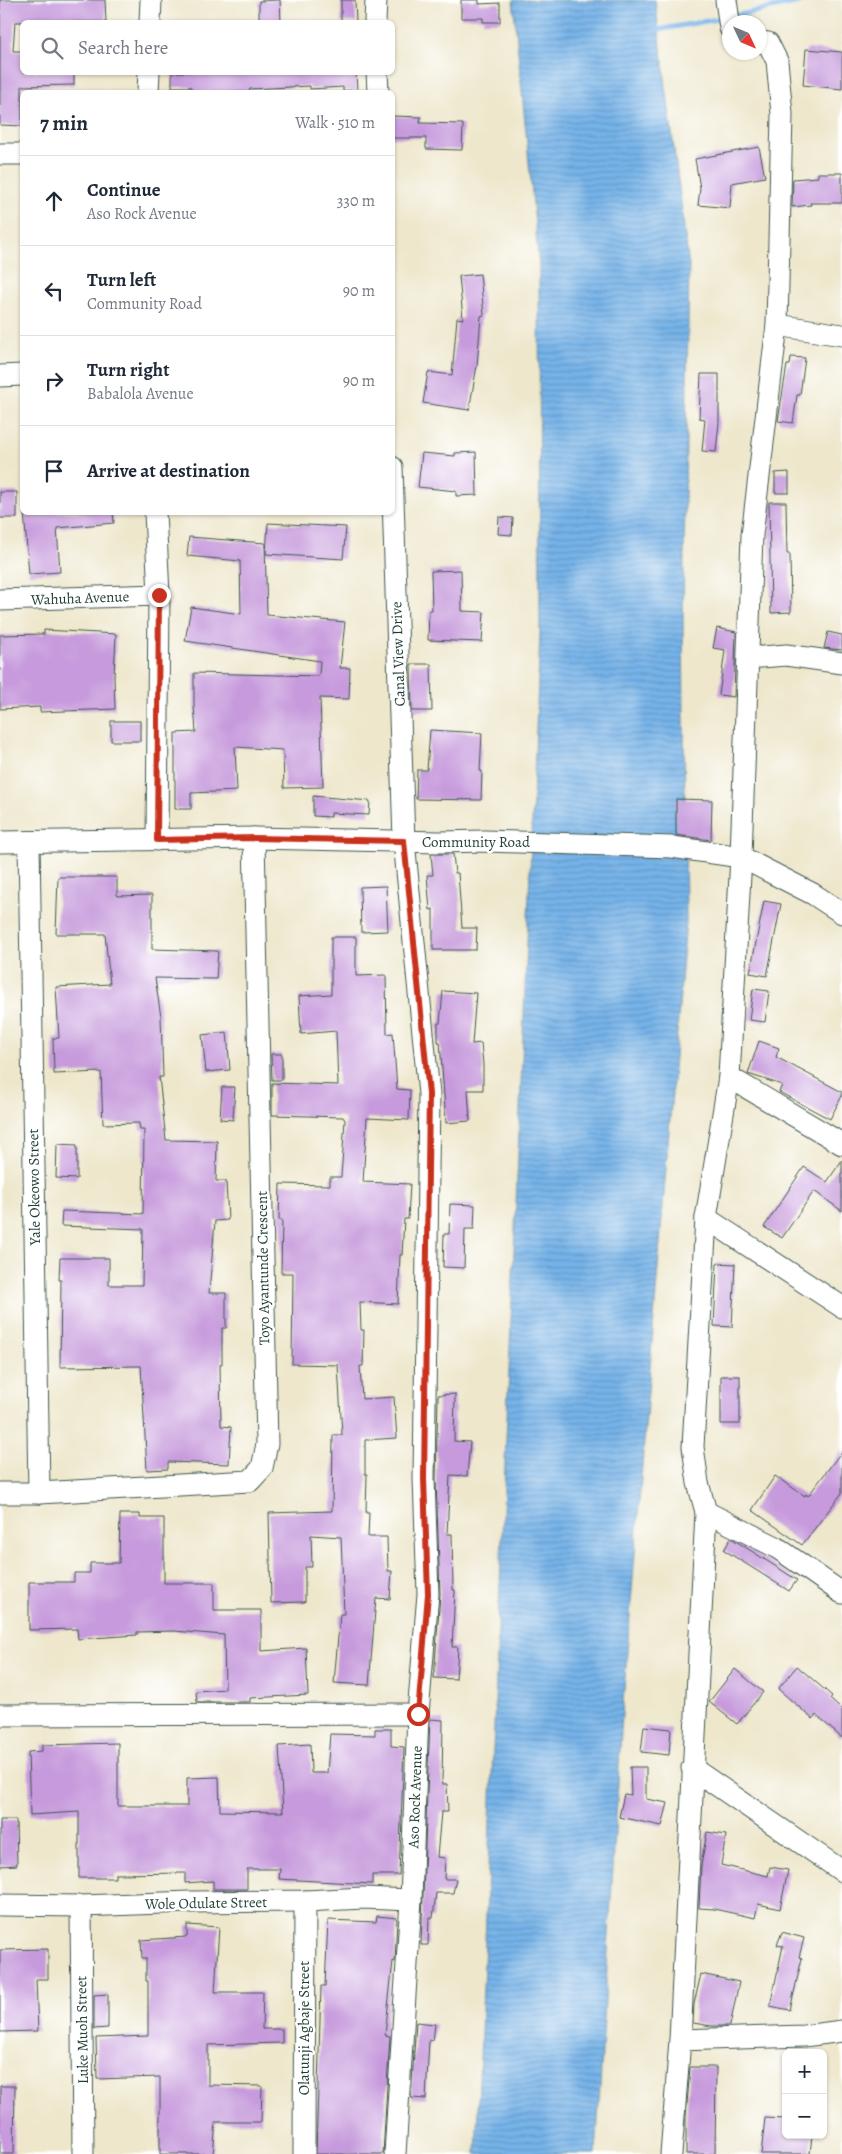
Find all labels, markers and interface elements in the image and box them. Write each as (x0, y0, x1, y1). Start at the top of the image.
north arrow (722, 15, 767, 60)
search box (20, 20, 395, 75)
icon: search (38, 34, 66, 62)
text: Search here (78, 35, 168, 61)
text: 7 min (40, 109, 88, 137)
text: Walk · 510 m (295, 112, 375, 134)
text: Continue (87, 177, 161, 203)
icon: ahead (40, 187, 68, 215)
text: 330 m (337, 190, 375, 212)
text: Aso Rock Avenue (87, 203, 197, 225)
text: Turn left (87, 267, 156, 293)
icon: left (40, 277, 68, 305)
text: 90 m (343, 280, 375, 302)
text: Community Road (87, 293, 202, 315)
text: Turn right (87, 357, 169, 383)
icon: right (40, 367, 68, 395)
text: 90 m (343, 370, 375, 392)
text: Babalola Avenue (87, 383, 194, 405)
icon: arrive (40, 457, 68, 485)
text: Arrive at destination (87, 458, 250, 484)
route end (148, 584, 171, 607)
street label: Wahuha Avenue (29, 586, 130, 610)
street label: Canal View Drive (386, 601, 410, 707)
street label: Community Road (422, 832, 531, 852)
street label: Yale Okeowo Street (23, 1128, 45, 1246)
street label: Toyo Ayantunde Crescent (252, 1191, 274, 1345)
route start (407, 1703, 430, 1726)
street label: Aso Rock Avenue (403, 1745, 427, 1850)
street label: Wole Odulate Street (144, 1892, 267, 1914)
street label: Olatunji Agbaje Street (294, 1961, 314, 2095)
street label: Luke Muoh Street (71, 1976, 93, 2084)
map controls (782, 2049, 827, 2139)
button: + (782, 2049, 827, 2094)
button: − (782, 2094, 827, 2139)

